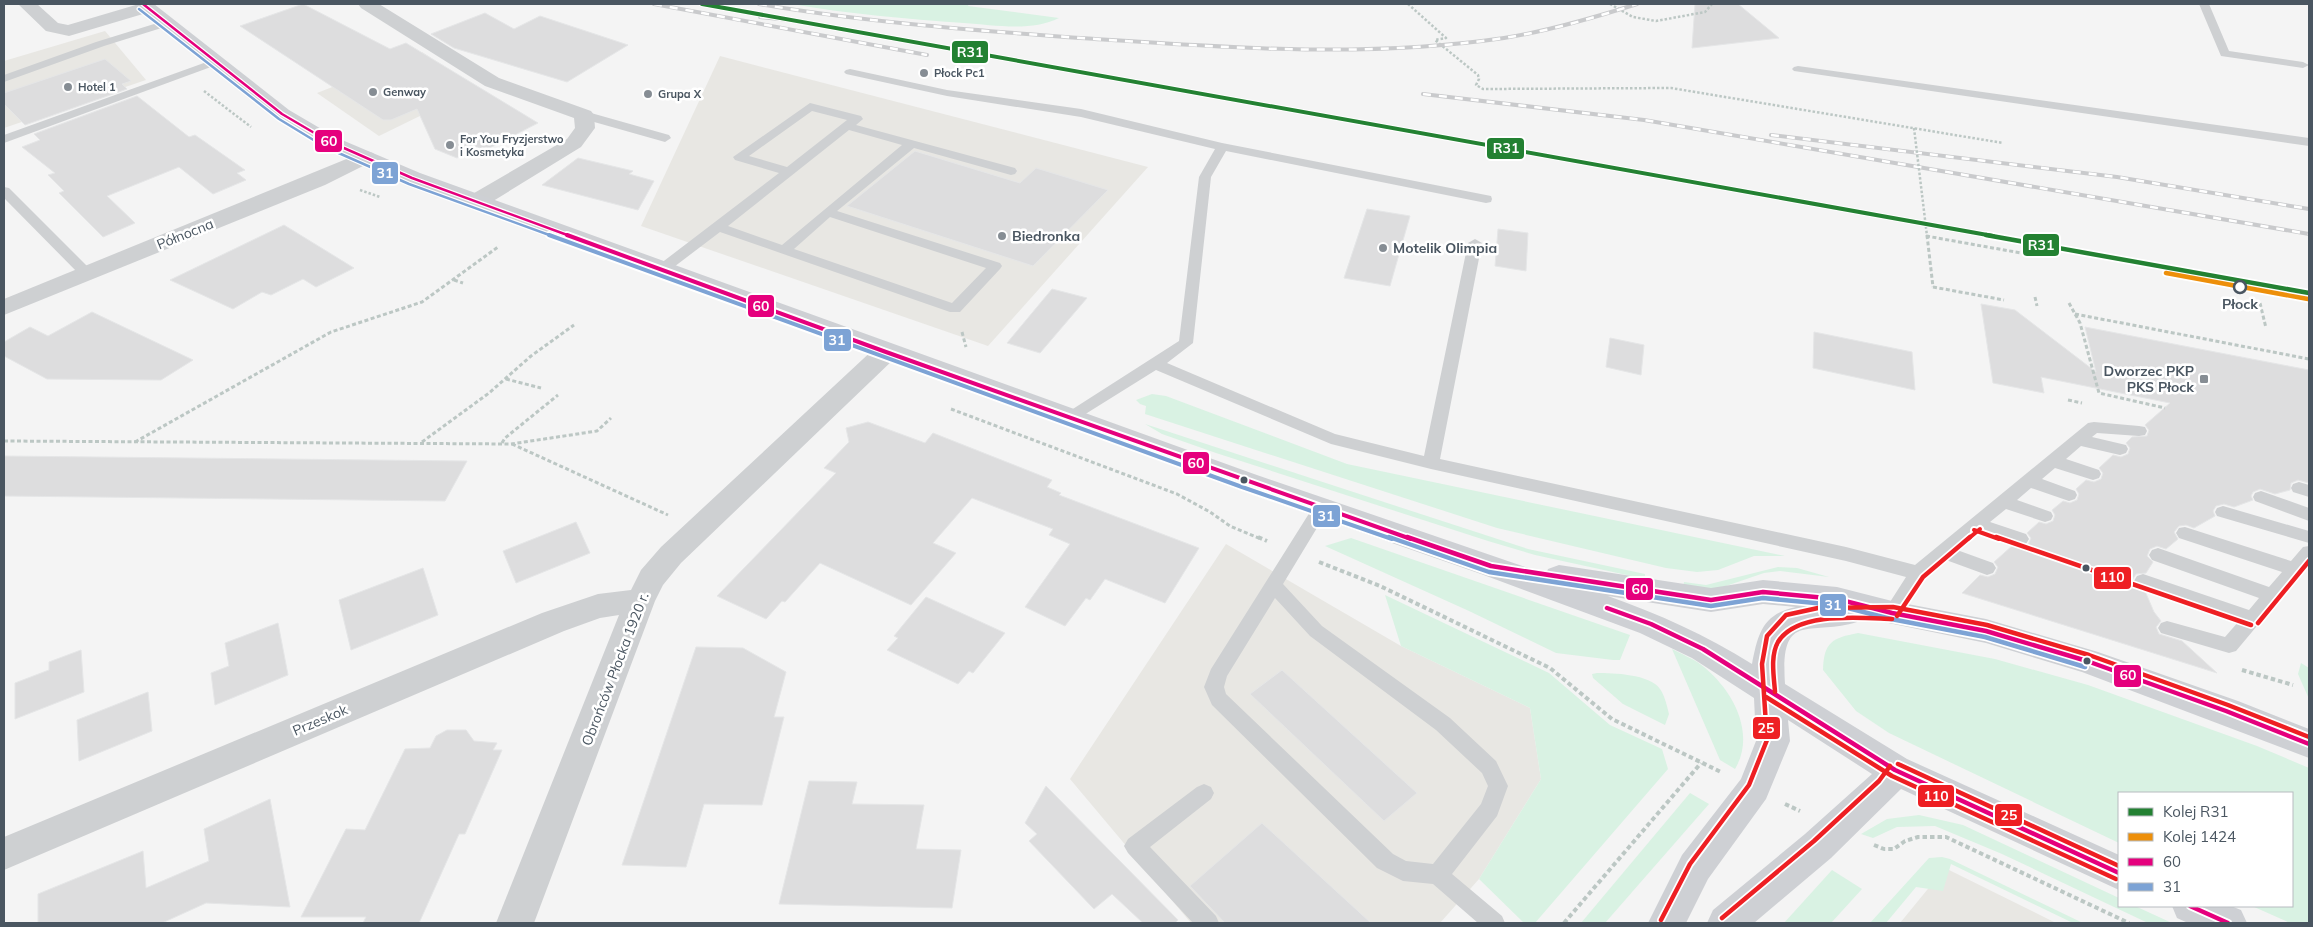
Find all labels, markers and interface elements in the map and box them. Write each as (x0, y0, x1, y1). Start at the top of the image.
line badge: R31 (951, 40, 989, 64)
text: R31 (957, 43, 983, 61)
place label: Płock Pc1 (934, 66, 985, 80)
marker: Płock Pc1 (918, 67, 930, 79)
place label: Hotel 1 (78, 80, 116, 94)
marker: Hotel 1 (62, 81, 74, 93)
place label: Genway (383, 85, 426, 99)
marker: Genway (367, 86, 379, 98)
place label: Grupa X (658, 87, 702, 101)
marker: Grupa X (642, 88, 654, 100)
line badge: 60 (314, 129, 343, 153)
text: 60 (321, 132, 337, 150)
place label: For You Fryzjerstwo i Kosmetyka (460, 132, 564, 159)
line badge: R31 (1486, 137, 1525, 160)
marker: For You Fryzjerstwo i Kosmetyka (444, 139, 456, 151)
text: R31 (1493, 139, 1519, 157)
line badge: 31 (371, 161, 399, 185)
text: 31 (377, 164, 393, 182)
street label: Północna (154, 214, 216, 254)
place label: Biedronka (1012, 227, 1080, 245)
marker: Biedronka (996, 230, 1008, 242)
line badge: R31 (2022, 233, 2060, 257)
text: R31 (2028, 236, 2054, 254)
place label: Motelik Olimpia (1393, 239, 1497, 257)
marker: Motelik Olimpia (1377, 242, 1389, 254)
marker: Płock (2233, 280, 2247, 294)
line badge: 60 (747, 294, 775, 318)
place label: Płock (2222, 295, 2258, 313)
text: 60 (753, 297, 769, 315)
line badge: 31 (823, 328, 852, 352)
text: 31 (829, 331, 845, 349)
place label: Dworzec PKP PKS Płock (2103, 362, 2194, 396)
marker: Dworzec PKP PKS Płock (2198, 373, 2210, 385)
line badge: 60 (1182, 451, 1210, 475)
text: 60 (1188, 454, 1204, 472)
unlabelled marker (1239, 475, 1249, 485)
line badge: 31 (1312, 504, 1341, 528)
text: 31 (1318, 507, 1334, 525)
unlabelled marker (2081, 563, 2091, 573)
line badge: 110 (2093, 566, 2132, 590)
text: 110 (2099, 568, 2125, 586)
line badge: 60 (1625, 577, 1654, 601)
text: 60 (1632, 580, 1648, 598)
street label: Obrońców Płocka 1920 r. (577, 590, 653, 748)
line badge: 31 (1819, 593, 1847, 617)
text: 31 (1825, 596, 1841, 614)
unlabelled marker (2082, 656, 2092, 666)
line badge: 60 (2113, 664, 2142, 688)
text: 60 (2120, 666, 2136, 684)
street label: Przeskok (290, 700, 351, 740)
line badge: 25 (1752, 716, 1781, 740)
text: 25 (1758, 719, 1774, 737)
line badge: 110 (1917, 784, 1955, 808)
text: 110 (1923, 787, 1949, 805)
legend (2118, 792, 2293, 907)
text: Kolej R31 (2163, 802, 2229, 821)
line badge: 25 (1994, 803, 2023, 827)
text: 25 (2001, 806, 2017, 824)
text: Kolej 1424 (2163, 827, 2236, 846)
text: 60 (2163, 852, 2181, 871)
text: 31 (2163, 877, 2181, 896)

